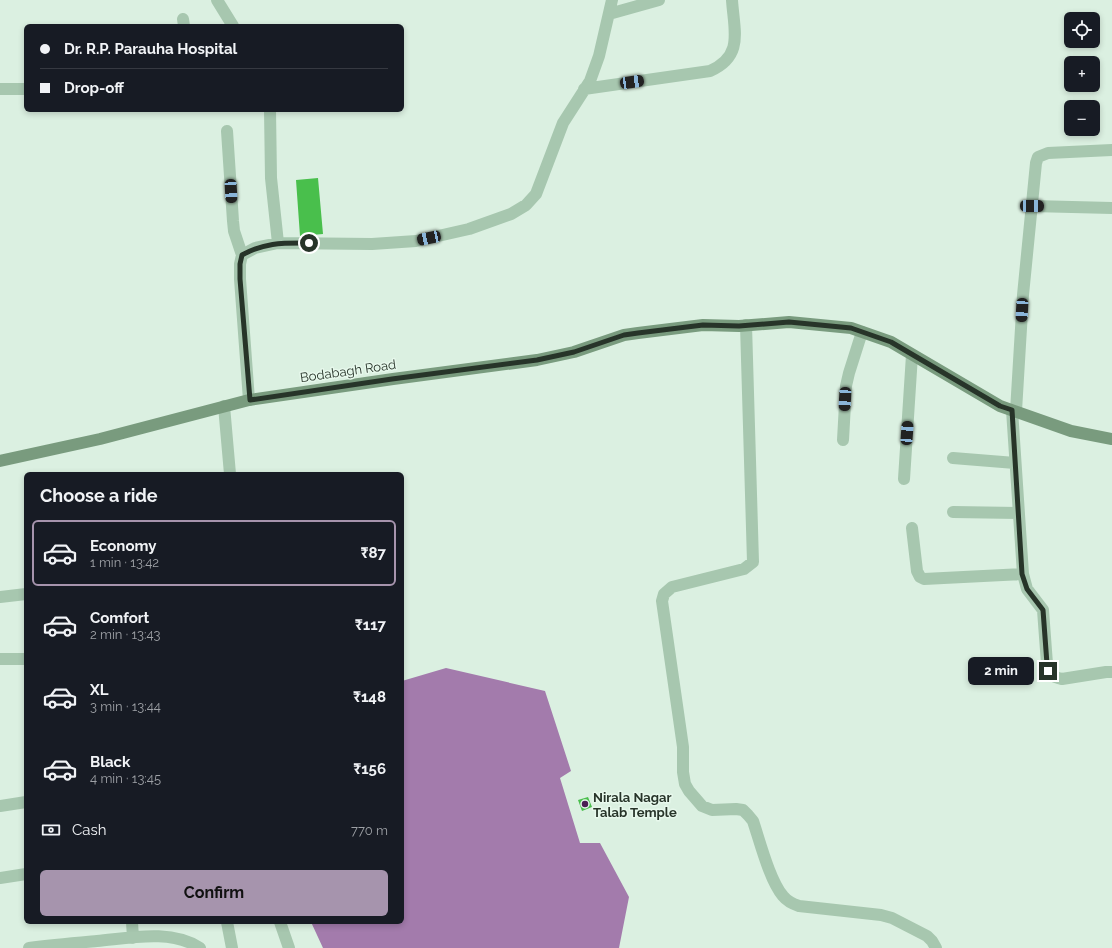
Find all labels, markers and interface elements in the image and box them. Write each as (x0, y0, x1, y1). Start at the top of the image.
map controls (1064, 12, 1100, 136)
button: locate (1064, 12, 1100, 48)
text: Dr. R.P. Parauha Hospital (64, 40, 237, 58)
button: + (1064, 56, 1100, 92)
car (619, 74, 645, 90)
text: Drop-off (64, 79, 124, 97)
button: − (1064, 100, 1100, 136)
car (224, 179, 238, 203)
car (1020, 200, 1044, 212)
car (416, 230, 442, 246)
route start (300, 234, 318, 252)
car (1015, 298, 1029, 322)
street label: Bodabagh Road (299, 357, 397, 385)
car (838, 387, 852, 411)
car (900, 421, 914, 445)
text: Choose a ride (40, 485, 158, 506)
icon: car (42, 535, 78, 571)
text: Economy (90, 537, 157, 555)
text: ₹87 (360, 544, 386, 562)
text: 1 min · 13:42 (90, 555, 159, 570)
icon: car (42, 607, 78, 643)
text: Comfort (90, 609, 149, 627)
text: ₹117 (355, 616, 386, 634)
text: 2 min · 13:43 (90, 627, 161, 642)
callout: 2 min (968, 657, 1034, 685)
route end (1039, 662, 1057, 680)
text: 2 min (984, 663, 1018, 678)
icon: car (42, 679, 78, 715)
text: XL (90, 681, 108, 699)
text: ₹148 (353, 688, 386, 706)
text: 3 min · 13:44 (90, 699, 161, 714)
icon: car (42, 751, 78, 787)
text: Black (90, 753, 130, 771)
text: ₹156 (353, 760, 386, 778)
text: 4 min · 13:45 (90, 771, 161, 786)
place label: Nirala Nagar Talab Temple (593, 790, 677, 820)
marker: Nirala Nagar Talab Temple (580, 799, 590, 809)
icon: cash (40, 819, 62, 841)
text: Cash (72, 821, 106, 839)
text: 770 m (351, 823, 388, 838)
button: Confirm (40, 870, 388, 916)

